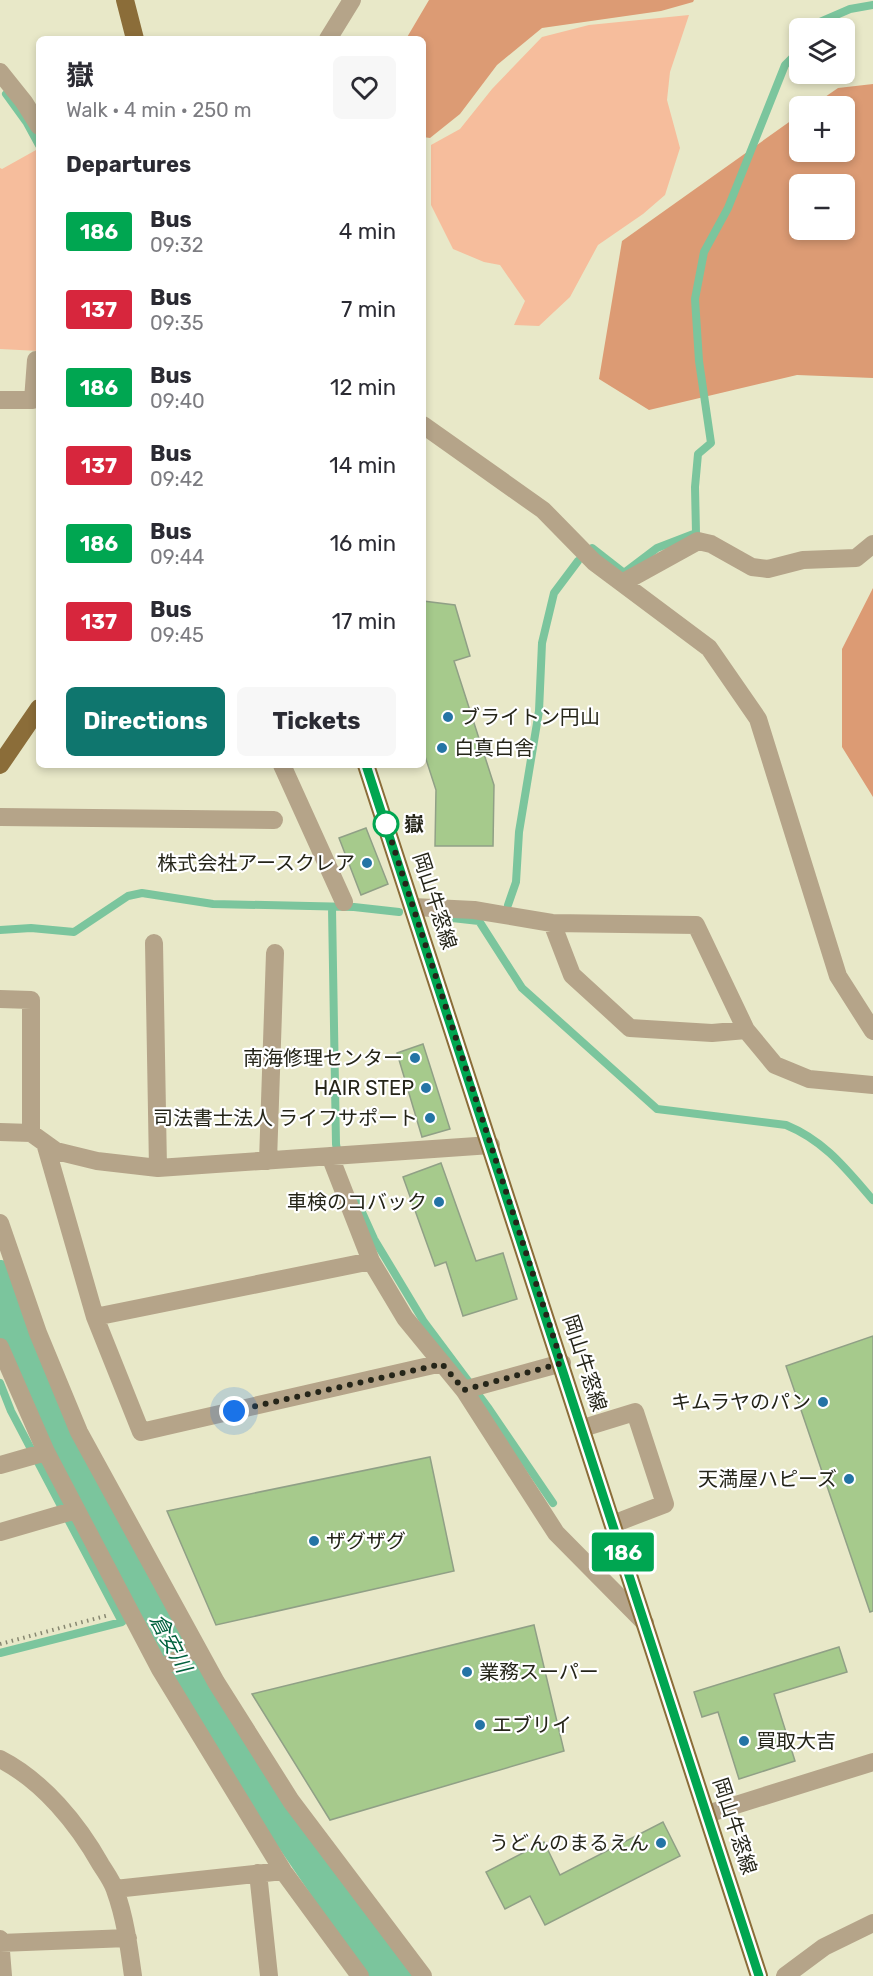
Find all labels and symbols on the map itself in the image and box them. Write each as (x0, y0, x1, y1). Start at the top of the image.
place label: ブライトン円山 (460, 705, 600, 729)
marker: ブライトン円山 (441, 710, 455, 724)
place label: 白真白舎 (454, 736, 534, 760)
marker: 白真白舎 (435, 741, 449, 755)
marker: 嶽 (373, 811, 399, 837)
place label: 嶽 (404, 812, 424, 836)
street label: 岡山牛窓線 (408, 850, 462, 952)
place label: 株式会社アースクレア (157, 851, 355, 875)
marker: 株式会社アースクレア (360, 856, 374, 870)
place label: 南海修理センター (243, 1046, 403, 1070)
marker: 南海修理センター (408, 1051, 422, 1065)
place label: HAIR STEP (314, 1076, 414, 1100)
marker: HAIR STEP (419, 1081, 433, 1095)
place label: 司法書士法人 ライフサポート (153, 1106, 418, 1130)
marker: 司法書士法人 ライフサポート (423, 1111, 437, 1125)
place label: 車検のコバック (287, 1190, 427, 1214)
marker: 車検のコバック (432, 1195, 446, 1209)
street label: 岡山牛窓線 (558, 1312, 612, 1414)
place label: キムラヤのパン (671, 1390, 811, 1414)
marker: キムラヤのパン (816, 1395, 830, 1409)
your location (219, 1396, 249, 1426)
place label: 天満屋ハピーズ (698, 1467, 837, 1491)
marker: 天満屋ハピーズ (842, 1472, 856, 1486)
place label: ザグザグ (326, 1529, 406, 1553)
line badge: 186 (588, 1532, 658, 1572)
marker: ザグザグ (307, 1534, 321, 1548)
water label: 倉安川 (145, 1609, 198, 1678)
place label: 業務スーパー (479, 1660, 599, 1684)
marker: 業務スーパー (460, 1665, 474, 1679)
place label: エブリイ (492, 1713, 572, 1737)
marker: エブリイ (473, 1718, 487, 1732)
place label: 買取大吉 (756, 1729, 836, 1753)
marker: 買取大吉 (737, 1734, 751, 1748)
street label: 岡山牛窓線 (708, 1775, 762, 1877)
place label: うどんのまるえん (489, 1831, 649, 1855)
marker: うどんのまるえん (654, 1836, 668, 1850)

